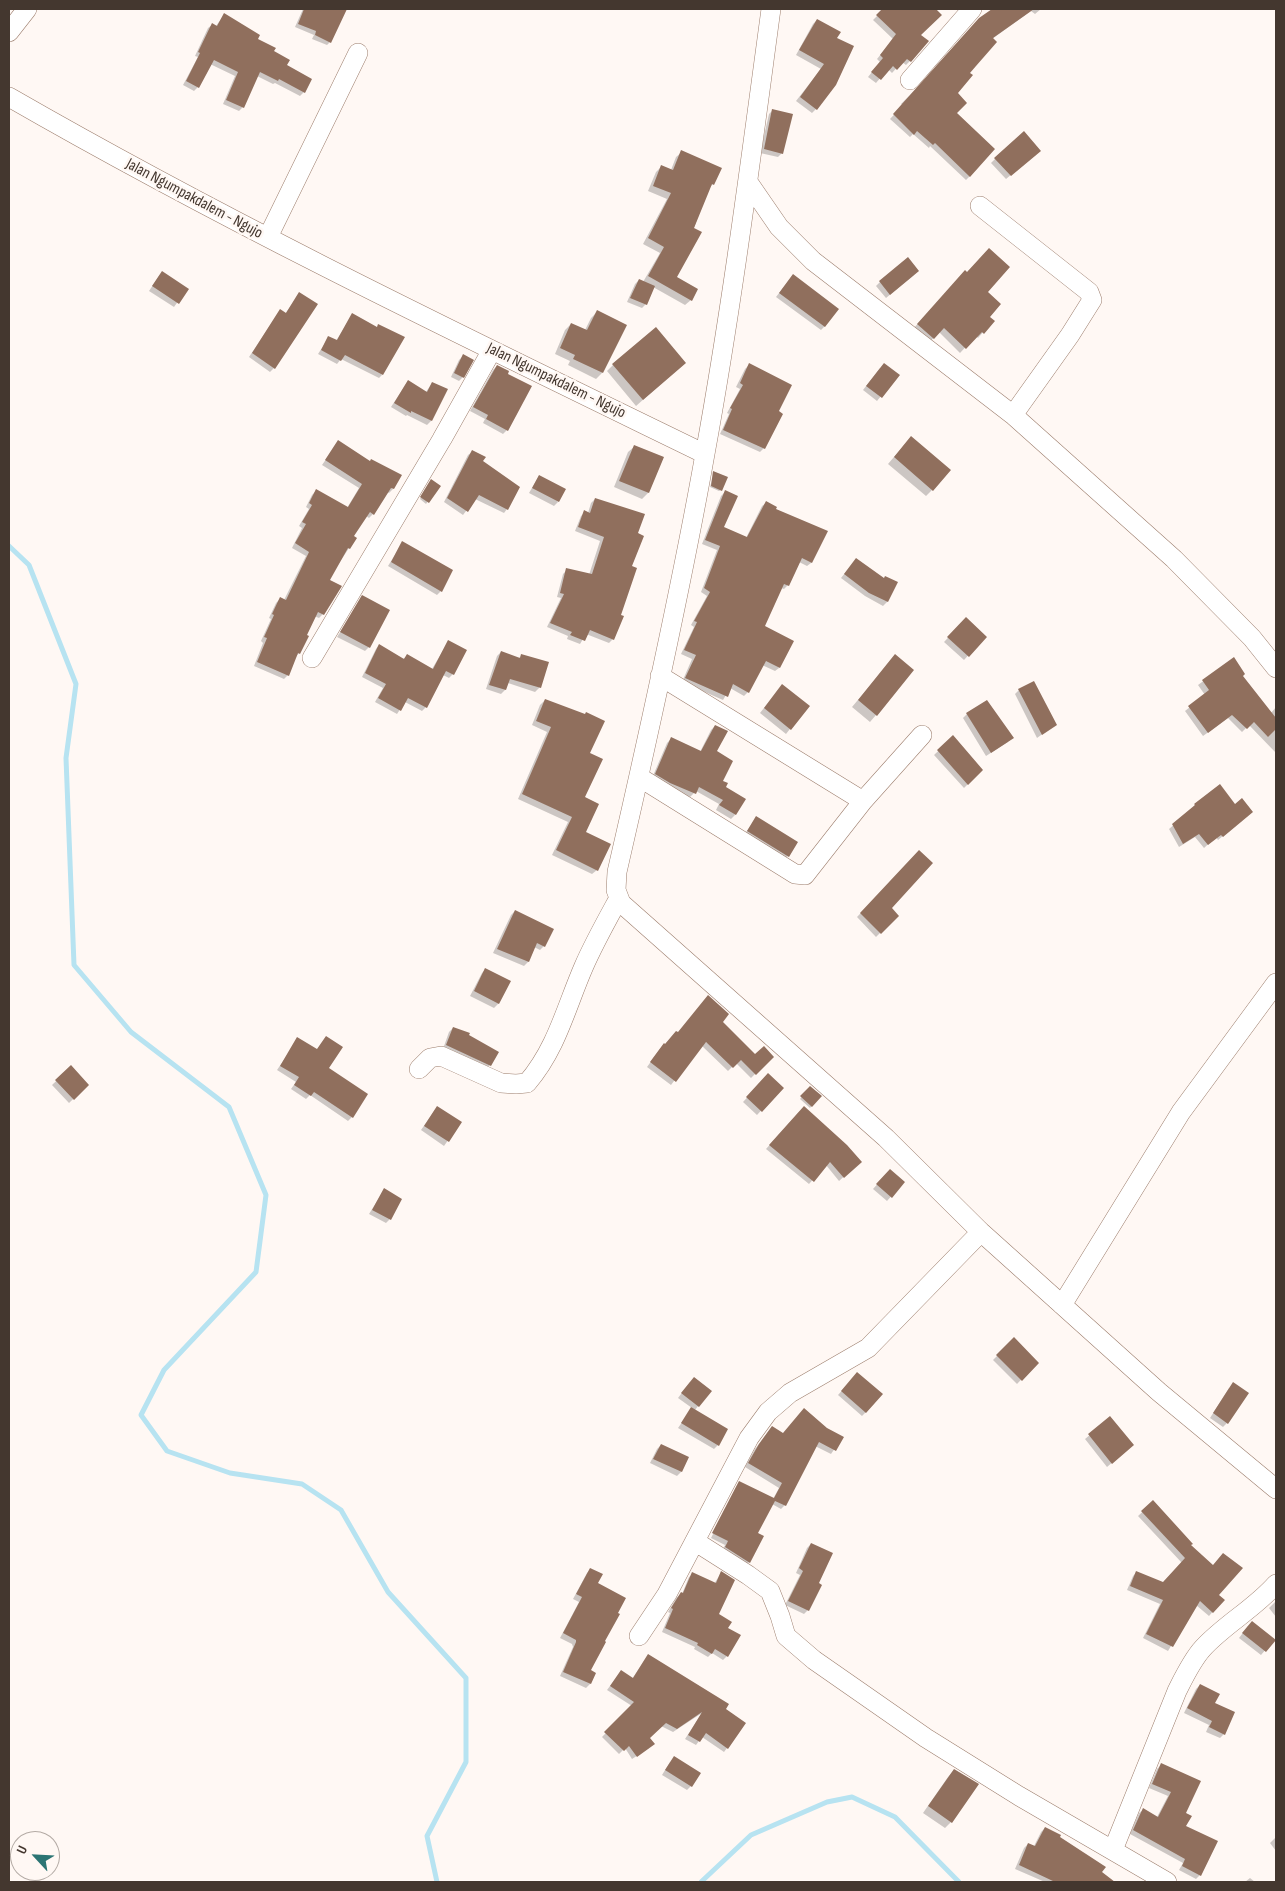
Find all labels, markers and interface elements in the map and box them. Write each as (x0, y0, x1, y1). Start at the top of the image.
street label: Jalan Ngumpakdalem - Ngujo (122, 155, 266, 243)
street label: Jalan Ngumpakdalem - Ngujo (483, 339, 629, 423)
north arrow (10, 1831, 60, 1881)
text: U (13, 1843, 31, 1857)

